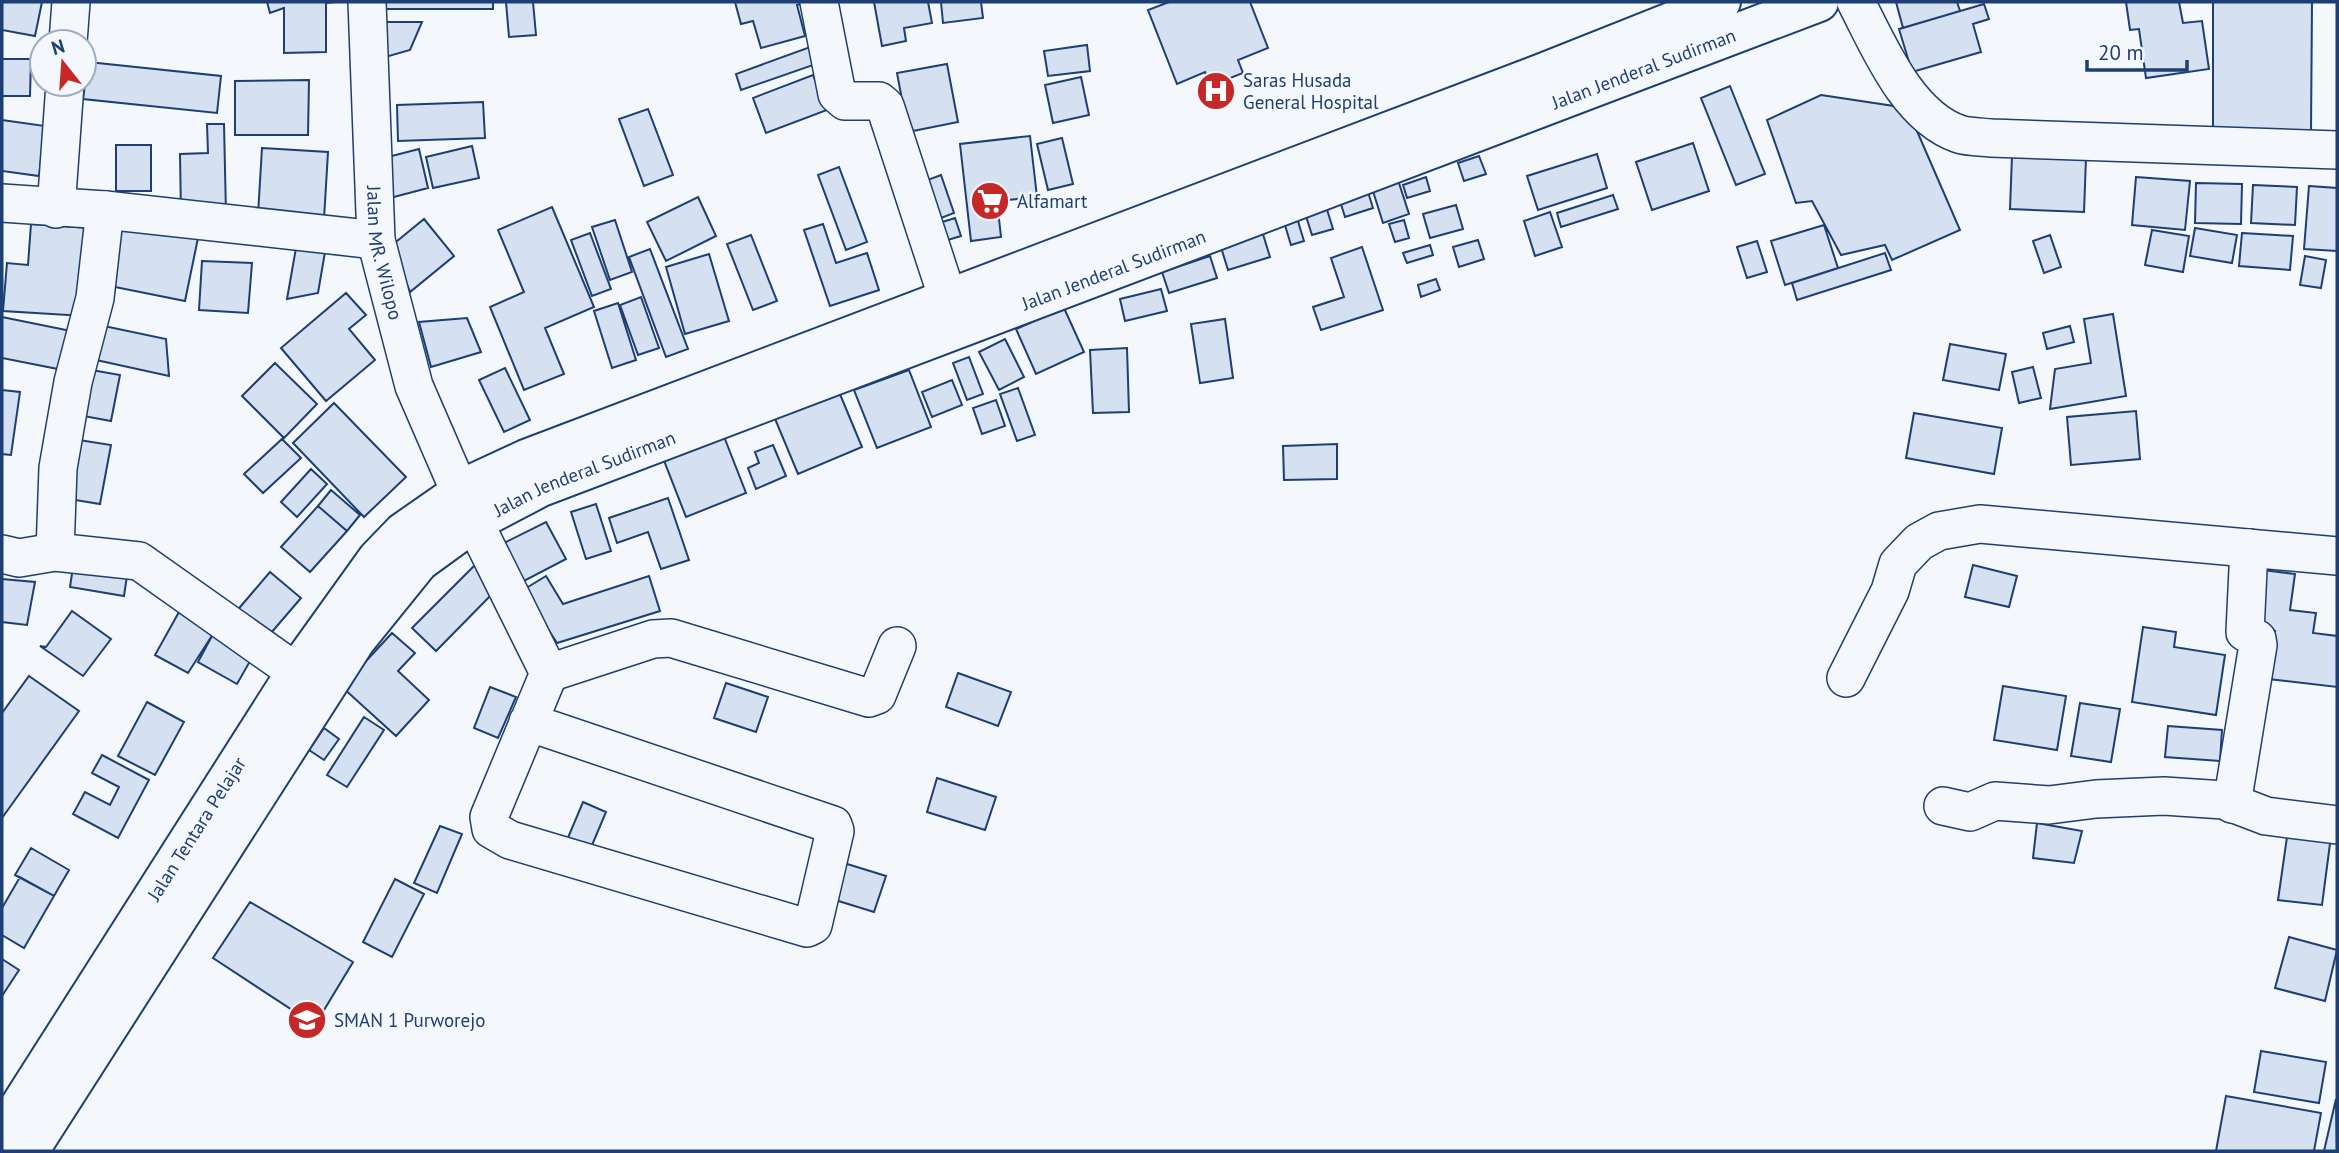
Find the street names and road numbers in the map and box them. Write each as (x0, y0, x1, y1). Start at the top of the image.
street label: Jalan Jenderal Sudirman (1547, 23, 1739, 115)
street label: Jalan MR. Wilopo (362, 184, 408, 322)
street label: Jalan Jenderal Sudirman (1017, 224, 1209, 316)
street label: Jalan Jenderal Sudirman (488, 425, 679, 522)
street label: Jalan Tentara Pelajar (141, 752, 251, 906)

